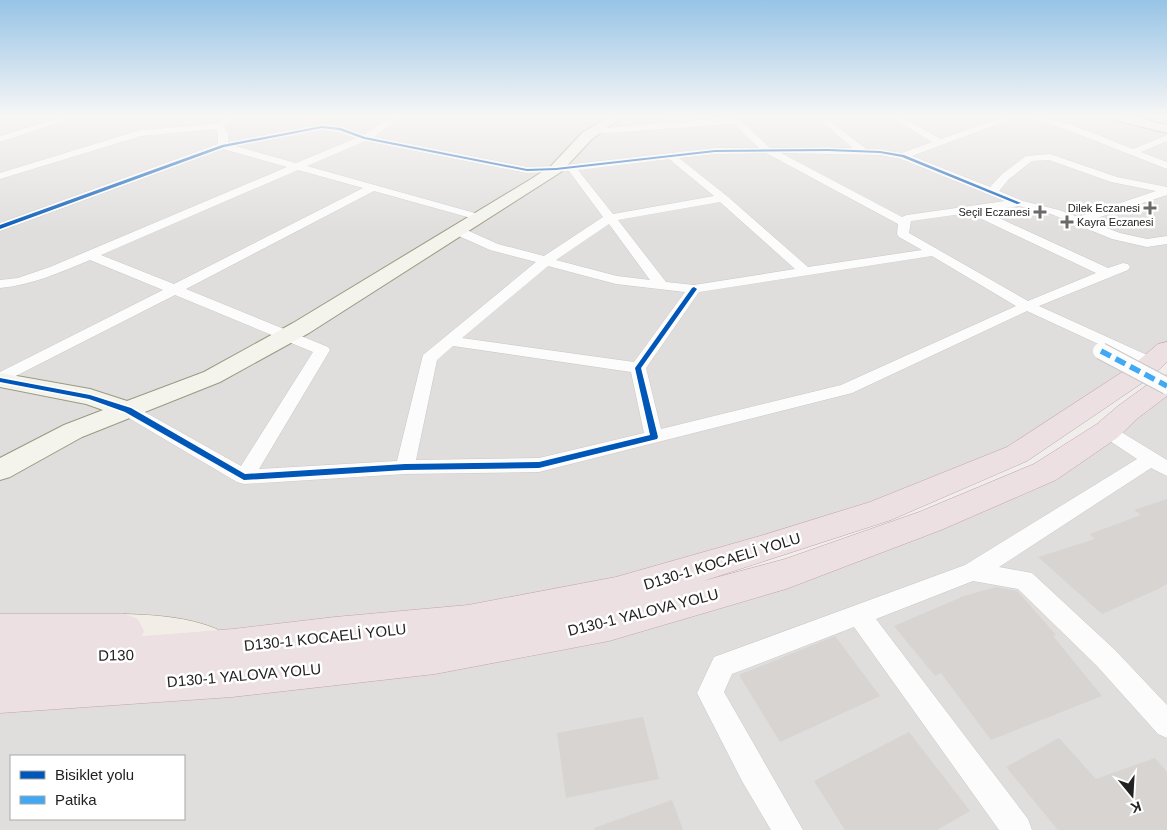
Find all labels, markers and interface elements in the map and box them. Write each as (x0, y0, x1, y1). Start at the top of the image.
place label: Dilek Eczanesi (1068, 202, 1140, 214)
marker: Dilek Eczanesi (1144, 202, 1156, 214)
place label: Seçil Eczanesi (958, 206, 1030, 218)
marker: Seçil Eczanesi (1034, 206, 1046, 218)
marker: Kayra Eczanesi (1061, 216, 1073, 228)
place label: Kayra Eczanesi (1077, 216, 1153, 228)
street label: D130-1 KOCAELİ YOLU (642, 529, 802, 593)
street label: D130-1 YALOVA YOLU (566, 585, 720, 639)
street label: D130-1 KOCAELİ YOLU (243, 620, 407, 654)
street label: D130 (98, 646, 134, 664)
street label: D130-1 YALOVA YOLU (166, 660, 322, 690)
legend (10, 755, 185, 820)
text: Bisiklet yolu (55, 766, 134, 783)
north arrow (1107, 770, 1157, 820)
text: Patika (55, 791, 97, 808)
text: K (1129, 798, 1143, 817)

